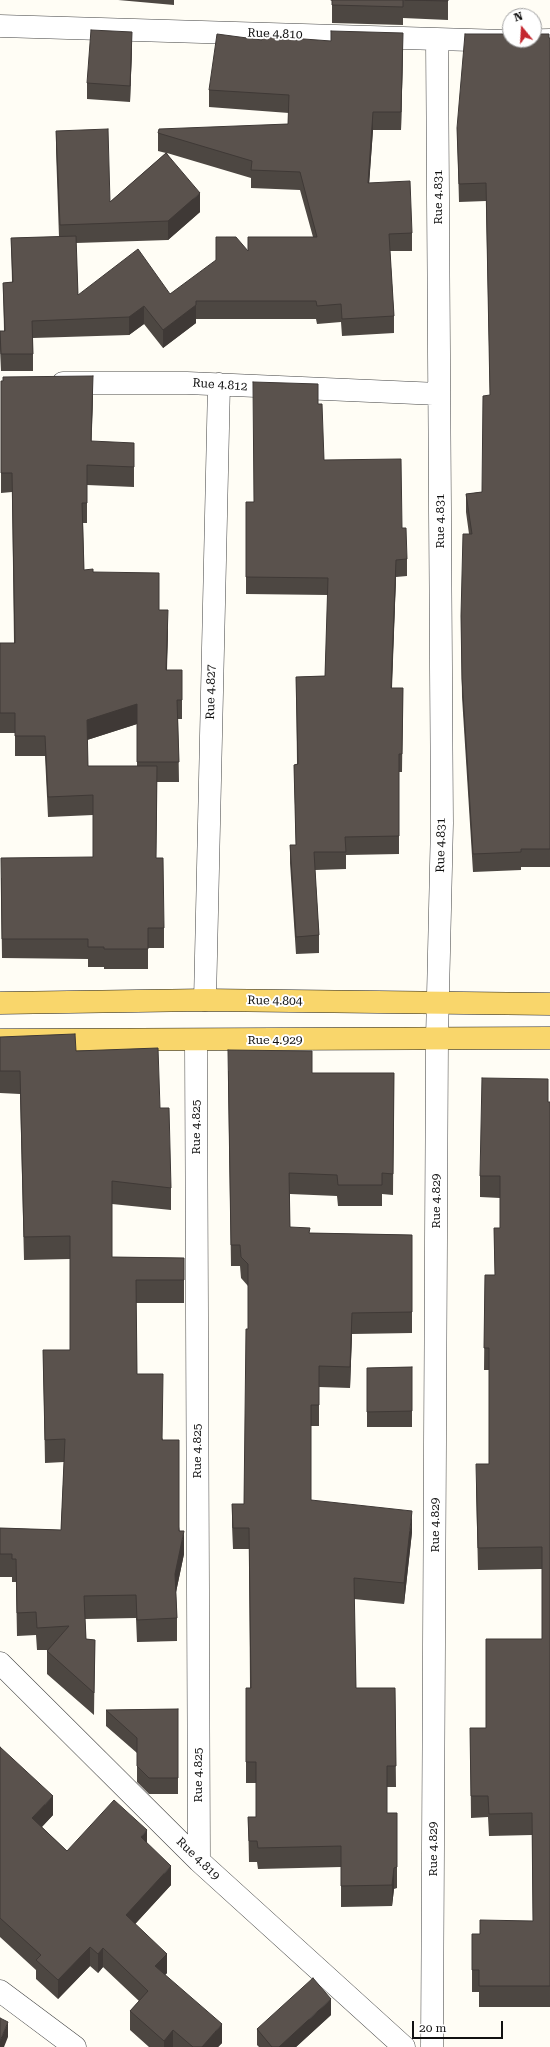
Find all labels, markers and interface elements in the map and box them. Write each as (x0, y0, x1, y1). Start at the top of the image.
north arrow (502, 8, 542, 48)
text: N (512, 10, 524, 25)
street label: Rue 4.810 (247, 26, 303, 42)
street label: Rue 4.831 (431, 169, 445, 225)
street label: Rue 4.812 (192, 376, 248, 394)
street label: Rue 4.831 (433, 493, 447, 549)
street label: Rue 4.827 (203, 664, 219, 720)
street label: Rue 4.831 (433, 817, 449, 873)
street label: Rue 4.804 (247, 993, 303, 1009)
street label: Rue 4.929 (247, 1033, 303, 1047)
street label: Rue 4.825 (189, 1099, 203, 1155)
street label: Rue 4.829 (429, 1173, 443, 1229)
street label: Rue 4.825 (190, 1423, 204, 1479)
street label: Rue 4.829 (428, 1497, 442, 1553)
street label: Rue 4.825 (191, 1747, 205, 1803)
street label: Rue 4.829 (426, 1821, 440, 1877)
street label: Rue 4.819 (173, 1835, 223, 1883)
scale bar (414, 2013, 505, 2039)
text: 20 m (419, 2021, 446, 2035)

